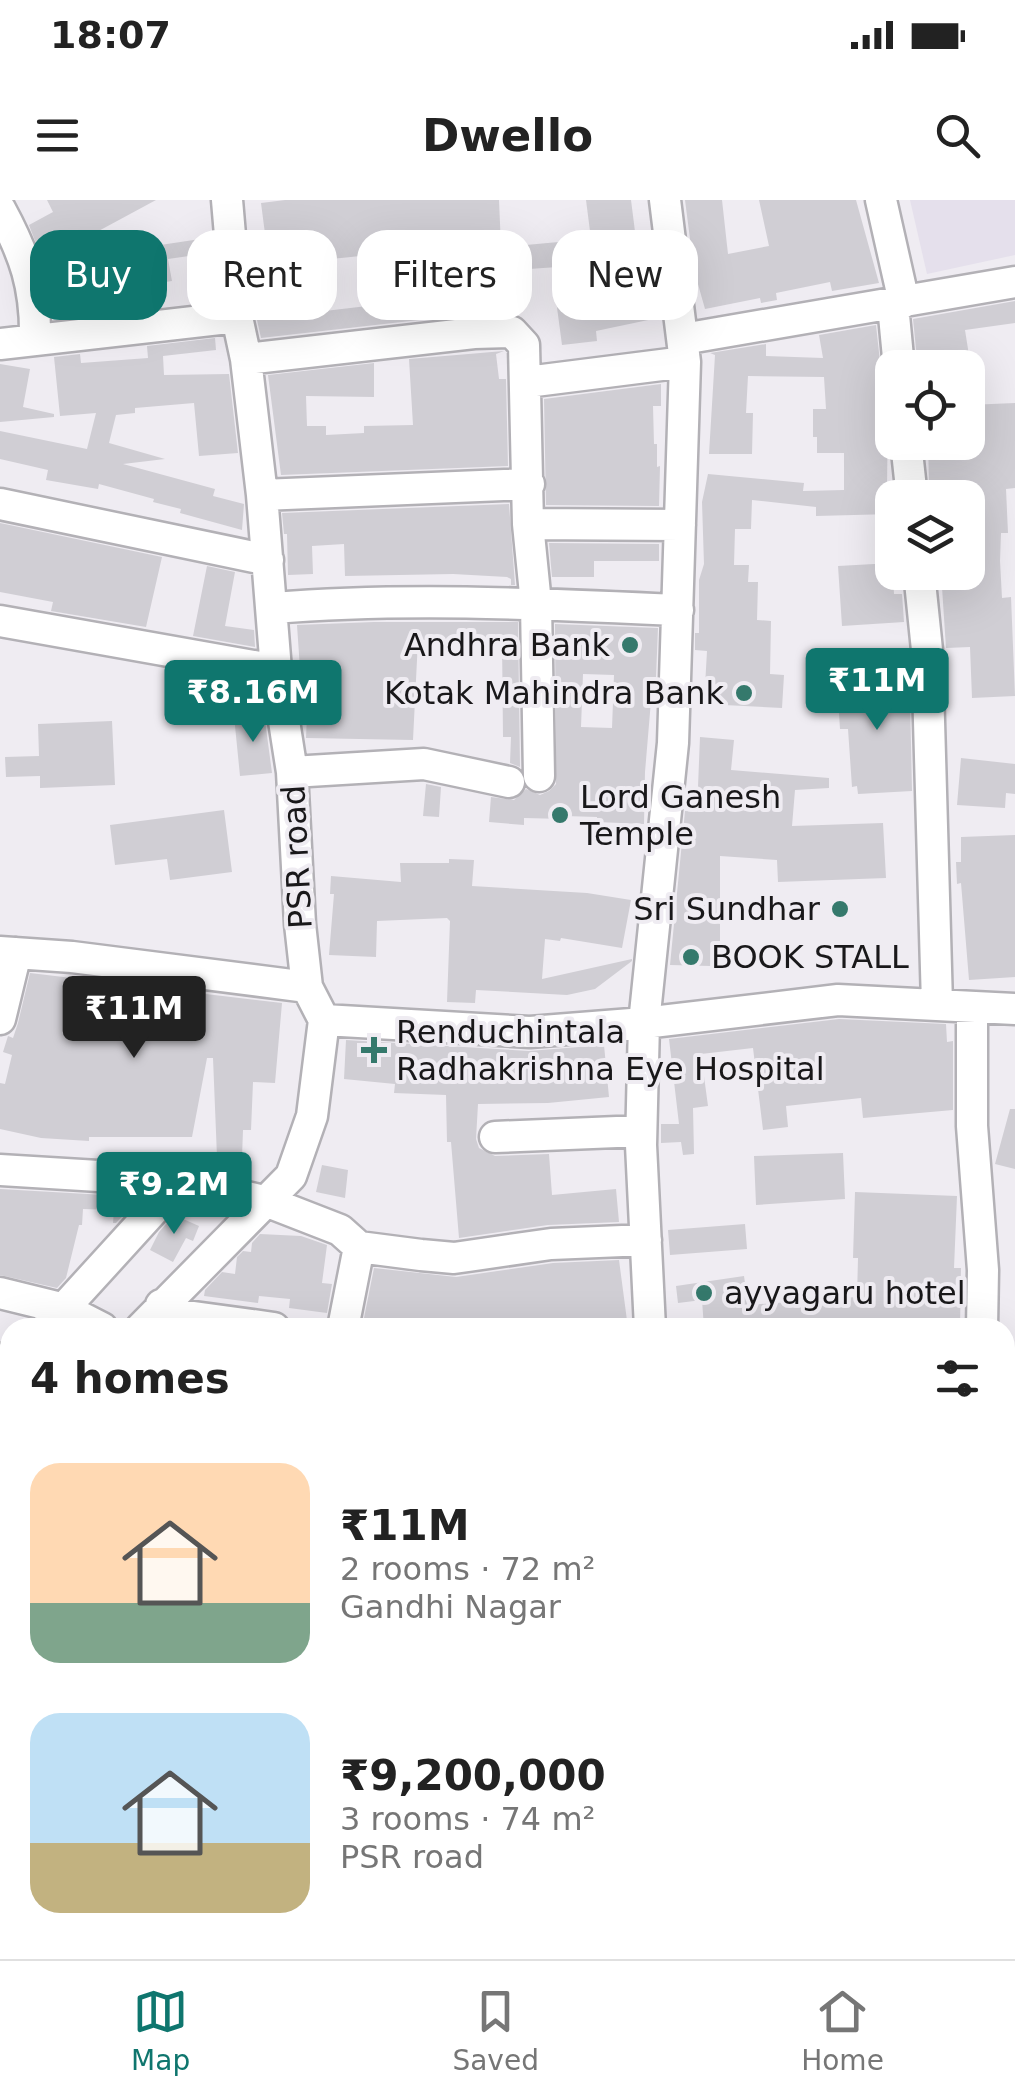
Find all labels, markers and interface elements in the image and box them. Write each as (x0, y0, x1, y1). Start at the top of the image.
text: 18:07 (50, 13, 171, 57)
icon: menu (30, 108, 85, 163)
icon: search (930, 108, 985, 163)
text: Dwello (422, 109, 593, 162)
chip: Buy (30, 230, 167, 320)
chip: Rent (187, 230, 337, 320)
chip: Filters (357, 230, 532, 320)
chip: New (552, 230, 698, 320)
map controls (875, 350, 985, 590)
button: locate (875, 350, 985, 460)
button: layers (875, 480, 985, 590)
place label: Andhra Bank (404, 626, 610, 664)
marker: Andhra Bank (619, 634, 641, 656)
pin: ₹11M (818, 648, 936, 733)
pin: ₹8.16M (172, 660, 334, 745)
text: ₹11M (828, 661, 926, 699)
text: ₹8.16M (186, 673, 320, 711)
place label: Kotak Mahindra Bank (384, 674, 724, 712)
marker: Kotak Mahindra Bank (733, 682, 755, 704)
place label: Lord Ganesh Temple (579, 778, 781, 853)
street label: PSR road (274, 784, 320, 930)
marker: Lord Ganesh Temple (549, 804, 571, 826)
place label: Sri Sundhar (633, 890, 821, 928)
marker: Sri Sundhar (829, 898, 851, 920)
place label: BOOK STALL (711, 938, 909, 976)
marker: BOOK STALL (680, 946, 702, 968)
pin: ₹11M (75, 976, 193, 1061)
text: ₹11M (85, 989, 183, 1027)
place label: Renduchintala Radhakrishna Eye Hospital (396, 1013, 825, 1088)
marker: Renduchintala Radhakrishna Eye Hospital (361, 1037, 387, 1063)
pin: ₹9.2M (104, 1152, 244, 1237)
text: ₹9.2M (119, 1165, 229, 1203)
place label: ayyagaru hotel (724, 1274, 966, 1312)
marker: ayyagaru hotel (693, 1282, 715, 1304)
icon: filters (930, 1351, 985, 1406)
text: 4 homes (30, 1354, 230, 1403)
text: ₹11M (340, 1501, 469, 1550)
icon: home (110, 1503, 230, 1623)
text: 2 rooms · 72 m² (340, 1550, 595, 1588)
text: Gandhi Nagar (340, 1588, 561, 1626)
text: ₹9,200,000 (340, 1751, 606, 1800)
icon: home (110, 1753, 230, 1873)
text: 3 rooms · 74 m² (340, 1800, 595, 1838)
text: PSR road (340, 1838, 484, 1876)
tab: Map (131, 1984, 190, 2077)
tab: Saved (452, 1984, 539, 2077)
tab: Home (801, 1984, 884, 2077)

